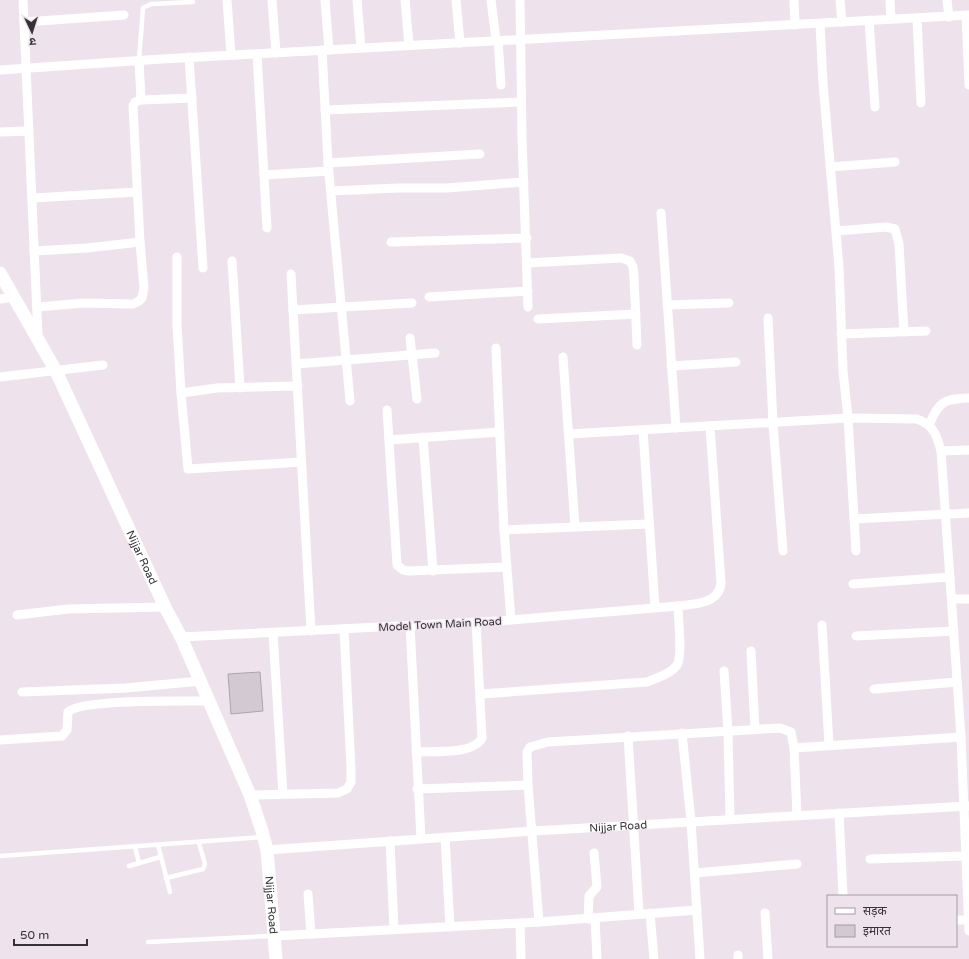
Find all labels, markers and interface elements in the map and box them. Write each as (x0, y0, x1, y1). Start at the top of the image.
north arrow (12, 12, 52, 52)
text: उ (28, 35, 36, 48)
street label: Nijjar Road (123, 528, 160, 587)
street label: Model Town Main Road (378, 615, 502, 634)
street label: Nijjar Road (589, 818, 648, 835)
street label: Nijjar Road (262, 876, 280, 935)
legend (827, 895, 957, 947)
text: सड़क (863, 904, 888, 918)
scale bar (14, 921, 87, 947)
text: इमारत (863, 924, 892, 938)
text: 50 m (20, 928, 49, 942)

